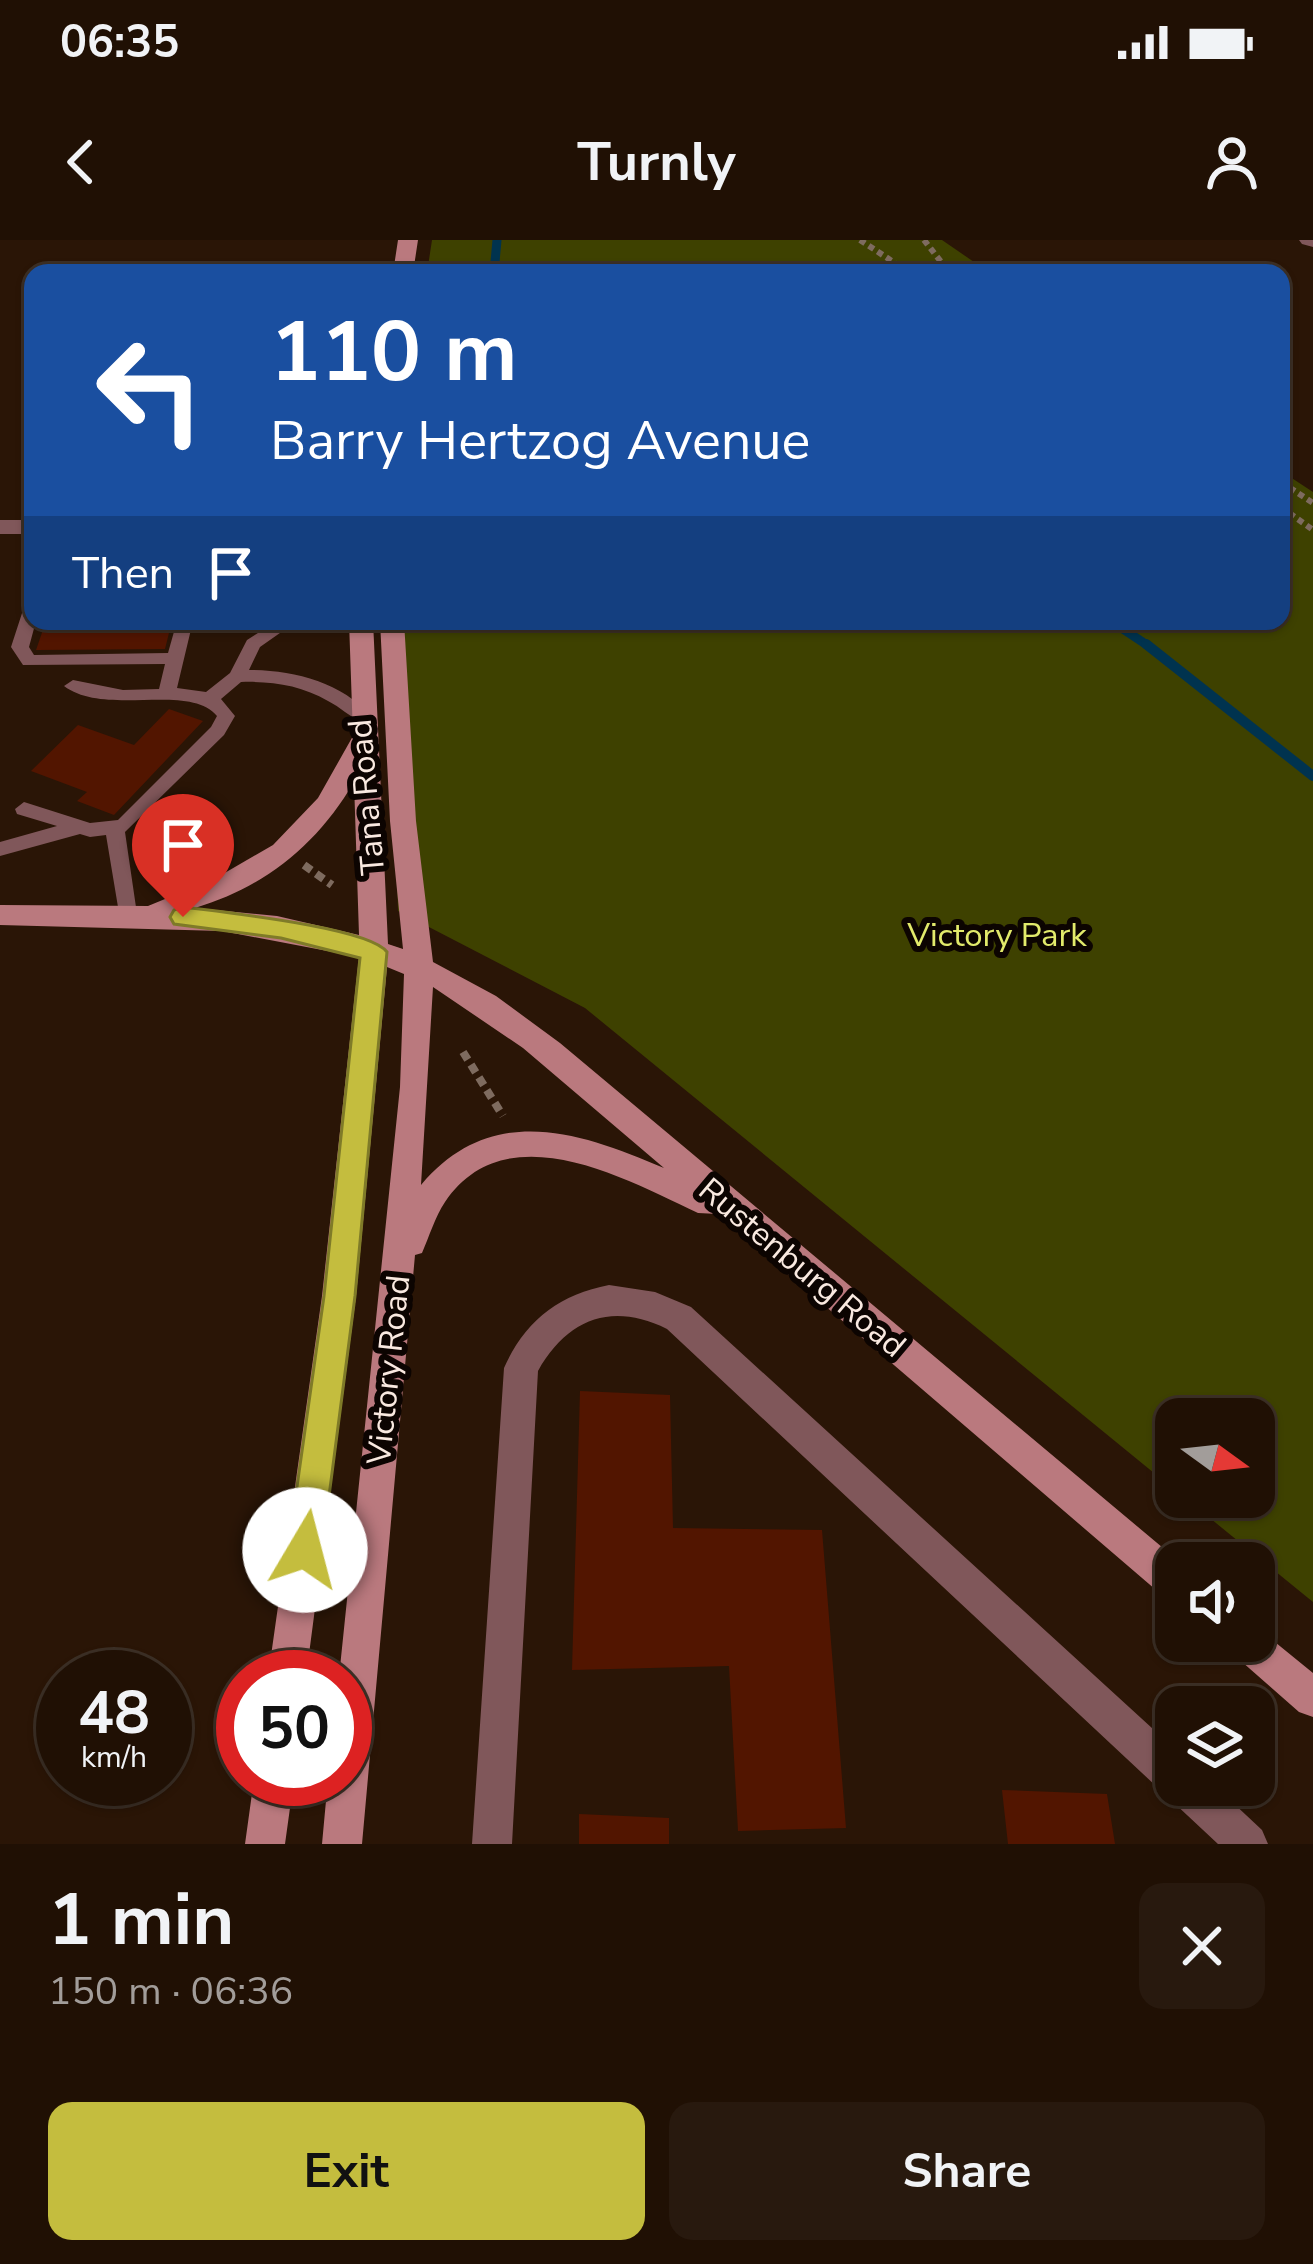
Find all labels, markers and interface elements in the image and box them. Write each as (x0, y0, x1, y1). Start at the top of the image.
text: 06:35 (60, 12, 179, 73)
text: Turnly (577, 125, 736, 199)
icon: back (48, 129, 114, 195)
icon: person (1199, 129, 1265, 195)
text: 110 m (270, 295, 518, 410)
icon: left (72, 312, 228, 468)
text: Barry Hertzog Avenue (270, 404, 810, 478)
icon: arrive (198, 540, 264, 606)
text: Then (72, 543, 174, 604)
street label: Tana Road (338, 717, 396, 877)
pin (132, 794, 234, 917)
icon: arrive (150, 812, 216, 878)
park label: Victory Park (906, 913, 1087, 958)
street label: Rustenburg Road (689, 1168, 915, 1368)
street label: Victory Road (357, 1273, 421, 1468)
north arrow (1155, 1398, 1275, 1518)
map controls (1155, 1398, 1275, 1806)
position arrow (242, 1487, 368, 1613)
button: sound (1155, 1542, 1275, 1662)
speed limit sign: 50 (216, 1650, 372, 1806)
text: 48 (78, 1672, 150, 1754)
button: layers (1155, 1686, 1275, 1806)
text: km/h (81, 1737, 147, 1778)
text: 1 min (48, 1871, 234, 1969)
button: close (1139, 1883, 1265, 2009)
text: 150 m · 06:36 (48, 1965, 293, 2018)
button: Exit (48, 2102, 645, 2240)
button: Share (669, 2102, 1265, 2240)

